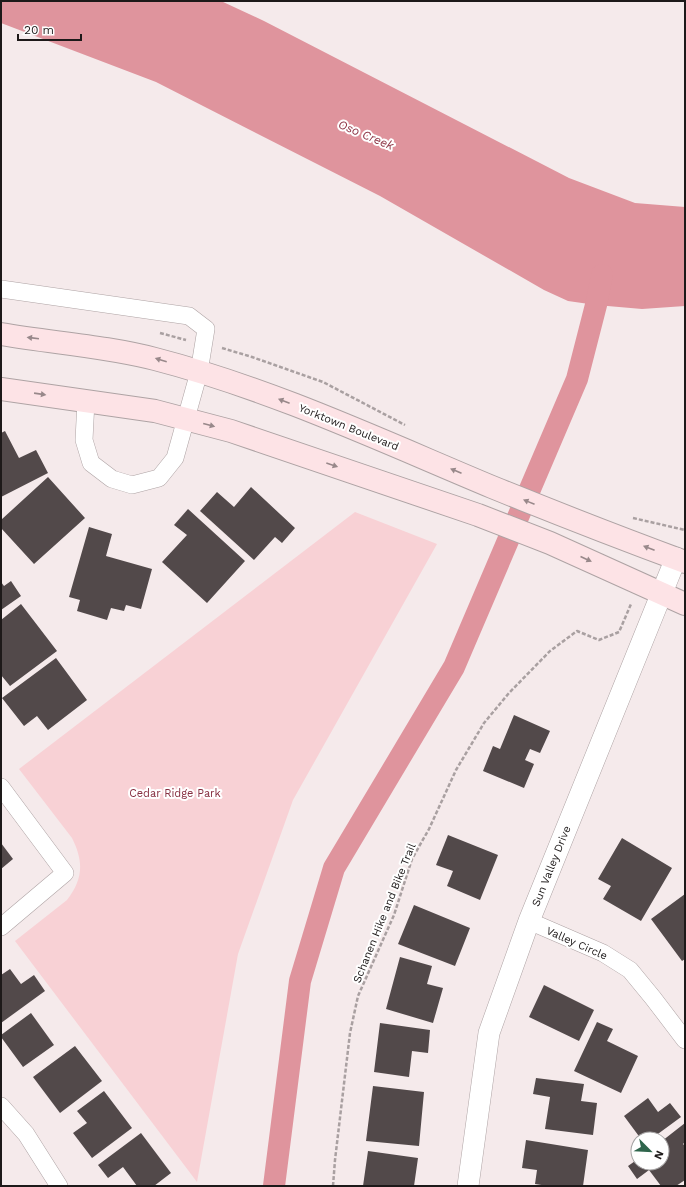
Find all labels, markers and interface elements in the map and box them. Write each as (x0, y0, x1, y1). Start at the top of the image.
scale bar (18, 16, 81, 42)
text: 20 m (24, 23, 54, 37)
water label: Oso Creek (336, 117, 396, 153)
one-way arrow (27, 335, 39, 341)
one-way arrow (154, 357, 166, 363)
one-way arrow (34, 391, 46, 397)
one-way arrow (278, 398, 290, 404)
street label: Yorktown Boulevard (297, 401, 401, 453)
one-way arrow (203, 422, 215, 428)
one-way arrow (327, 462, 339, 468)
one-way arrow (450, 468, 462, 474)
one-way arrow (523, 498, 535, 504)
one-way arrow (642, 544, 654, 550)
one-way arrow (580, 556, 591, 562)
park label: Cedar Ridge Park (129, 787, 221, 800)
street label: Sun Valley Drive (529, 824, 574, 908)
street label: Schanen Hike and Bike Trail (350, 841, 419, 985)
street label: Valley Circle (544, 924, 609, 963)
north arrow (630, 1131, 670, 1171)
text: N (651, 1148, 666, 1161)

